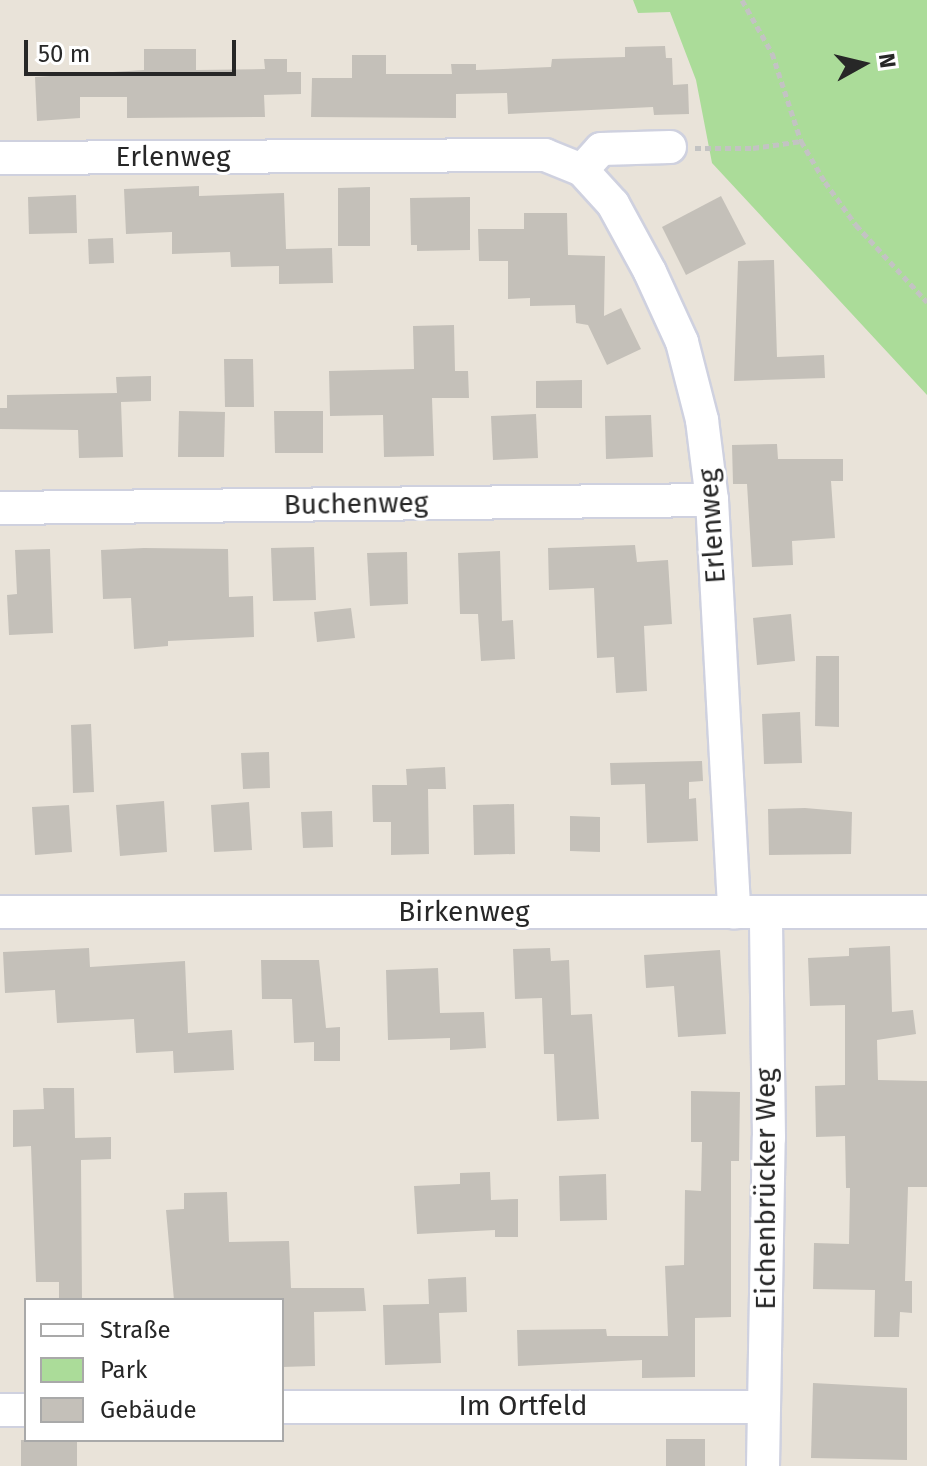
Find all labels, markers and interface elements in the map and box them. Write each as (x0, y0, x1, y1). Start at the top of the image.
scale bar (28, 24, 240, 74)
north arrow (823, 24, 903, 104)
text: 50 m (38, 40, 90, 68)
text: N (873, 51, 902, 70)
street label: Erlenweg (115, 140, 231, 174)
street label: Erlenweg (691, 467, 733, 585)
street label: Buchenweg (283, 486, 429, 522)
street label: Birkenweg (398, 895, 530, 929)
street label: Eichenbrücker Weg (749, 1068, 783, 1310)
legend (24, 1298, 284, 1442)
text: Straße (100, 1316, 171, 1344)
text: Park (100, 1356, 147, 1384)
street label: Im Ortfeld (458, 1389, 588, 1423)
text: Gebäude (100, 1396, 197, 1424)

